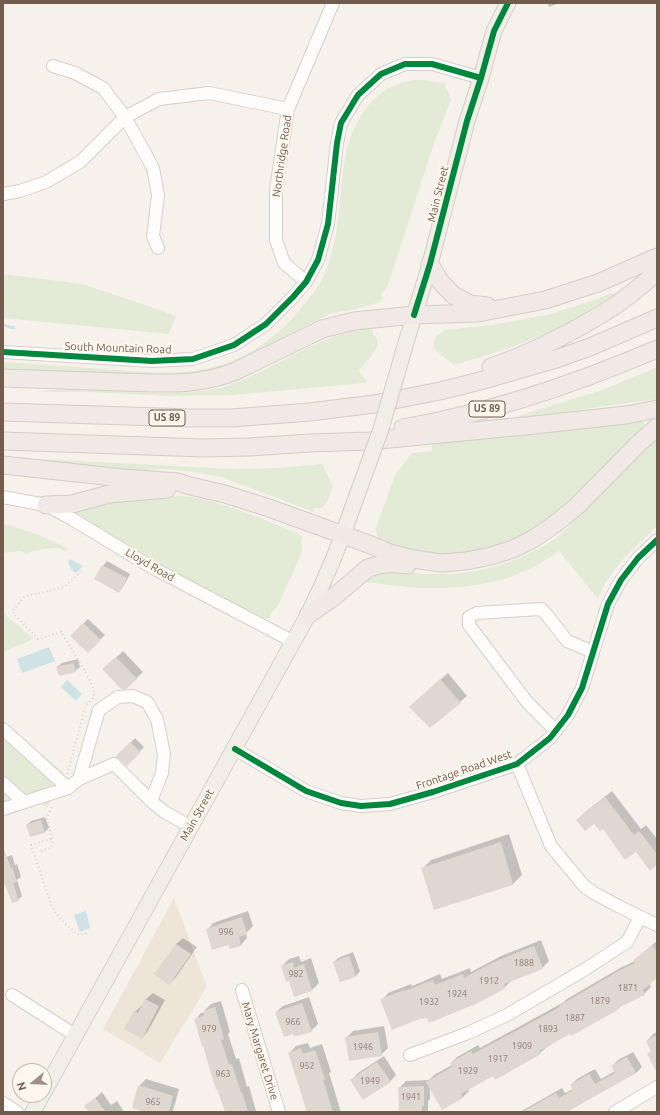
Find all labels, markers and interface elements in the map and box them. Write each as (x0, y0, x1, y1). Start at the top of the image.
street label: Northridge Road (270, 114, 294, 198)
street label: Main Street (425, 165, 451, 223)
street label: South Mountain Road (64, 340, 172, 356)
road number: US 89 (469, 401, 505, 417)
road number: US 89 (149, 410, 185, 426)
street label: Lloyd Road (123, 546, 177, 584)
street label: Frontage Road West (414, 747, 514, 793)
street label: Main Street (177, 787, 217, 843)
house number: 996 (218, 927, 234, 937)
house number: 1888 (514, 958, 534, 968)
house number: 982 (288, 969, 304, 979)
house number: 1912 (479, 976, 499, 986)
house number: 1871 (618, 983, 638, 993)
house number: 1924 (447, 989, 467, 999)
house number: 1879 (590, 996, 610, 1006)
house number: 1932 (419, 997, 439, 1007)
street label: Mary Margaret Drive (239, 1000, 281, 1102)
house number: 1887 (565, 1013, 585, 1023)
house number: 966 (285, 1017, 301, 1027)
house number: 979 (201, 1024, 217, 1034)
house number: 1893 (538, 1024, 558, 1034)
house number: 1909 (512, 1041, 532, 1051)
house number: 1946 (353, 1042, 373, 1052)
house number: 1917 (488, 1054, 508, 1064)
house number: 952 (299, 1061, 315, 1071)
north arrow (12, 1063, 52, 1103)
house number: 1929 (458, 1066, 478, 1076)
house number: 963 (215, 1069, 231, 1079)
house number: 1949 (360, 1076, 380, 1086)
text: N (15, 1081, 29, 1092)
house number: 1941 (401, 1092, 421, 1102)
house number: 965 (145, 1097, 161, 1107)

